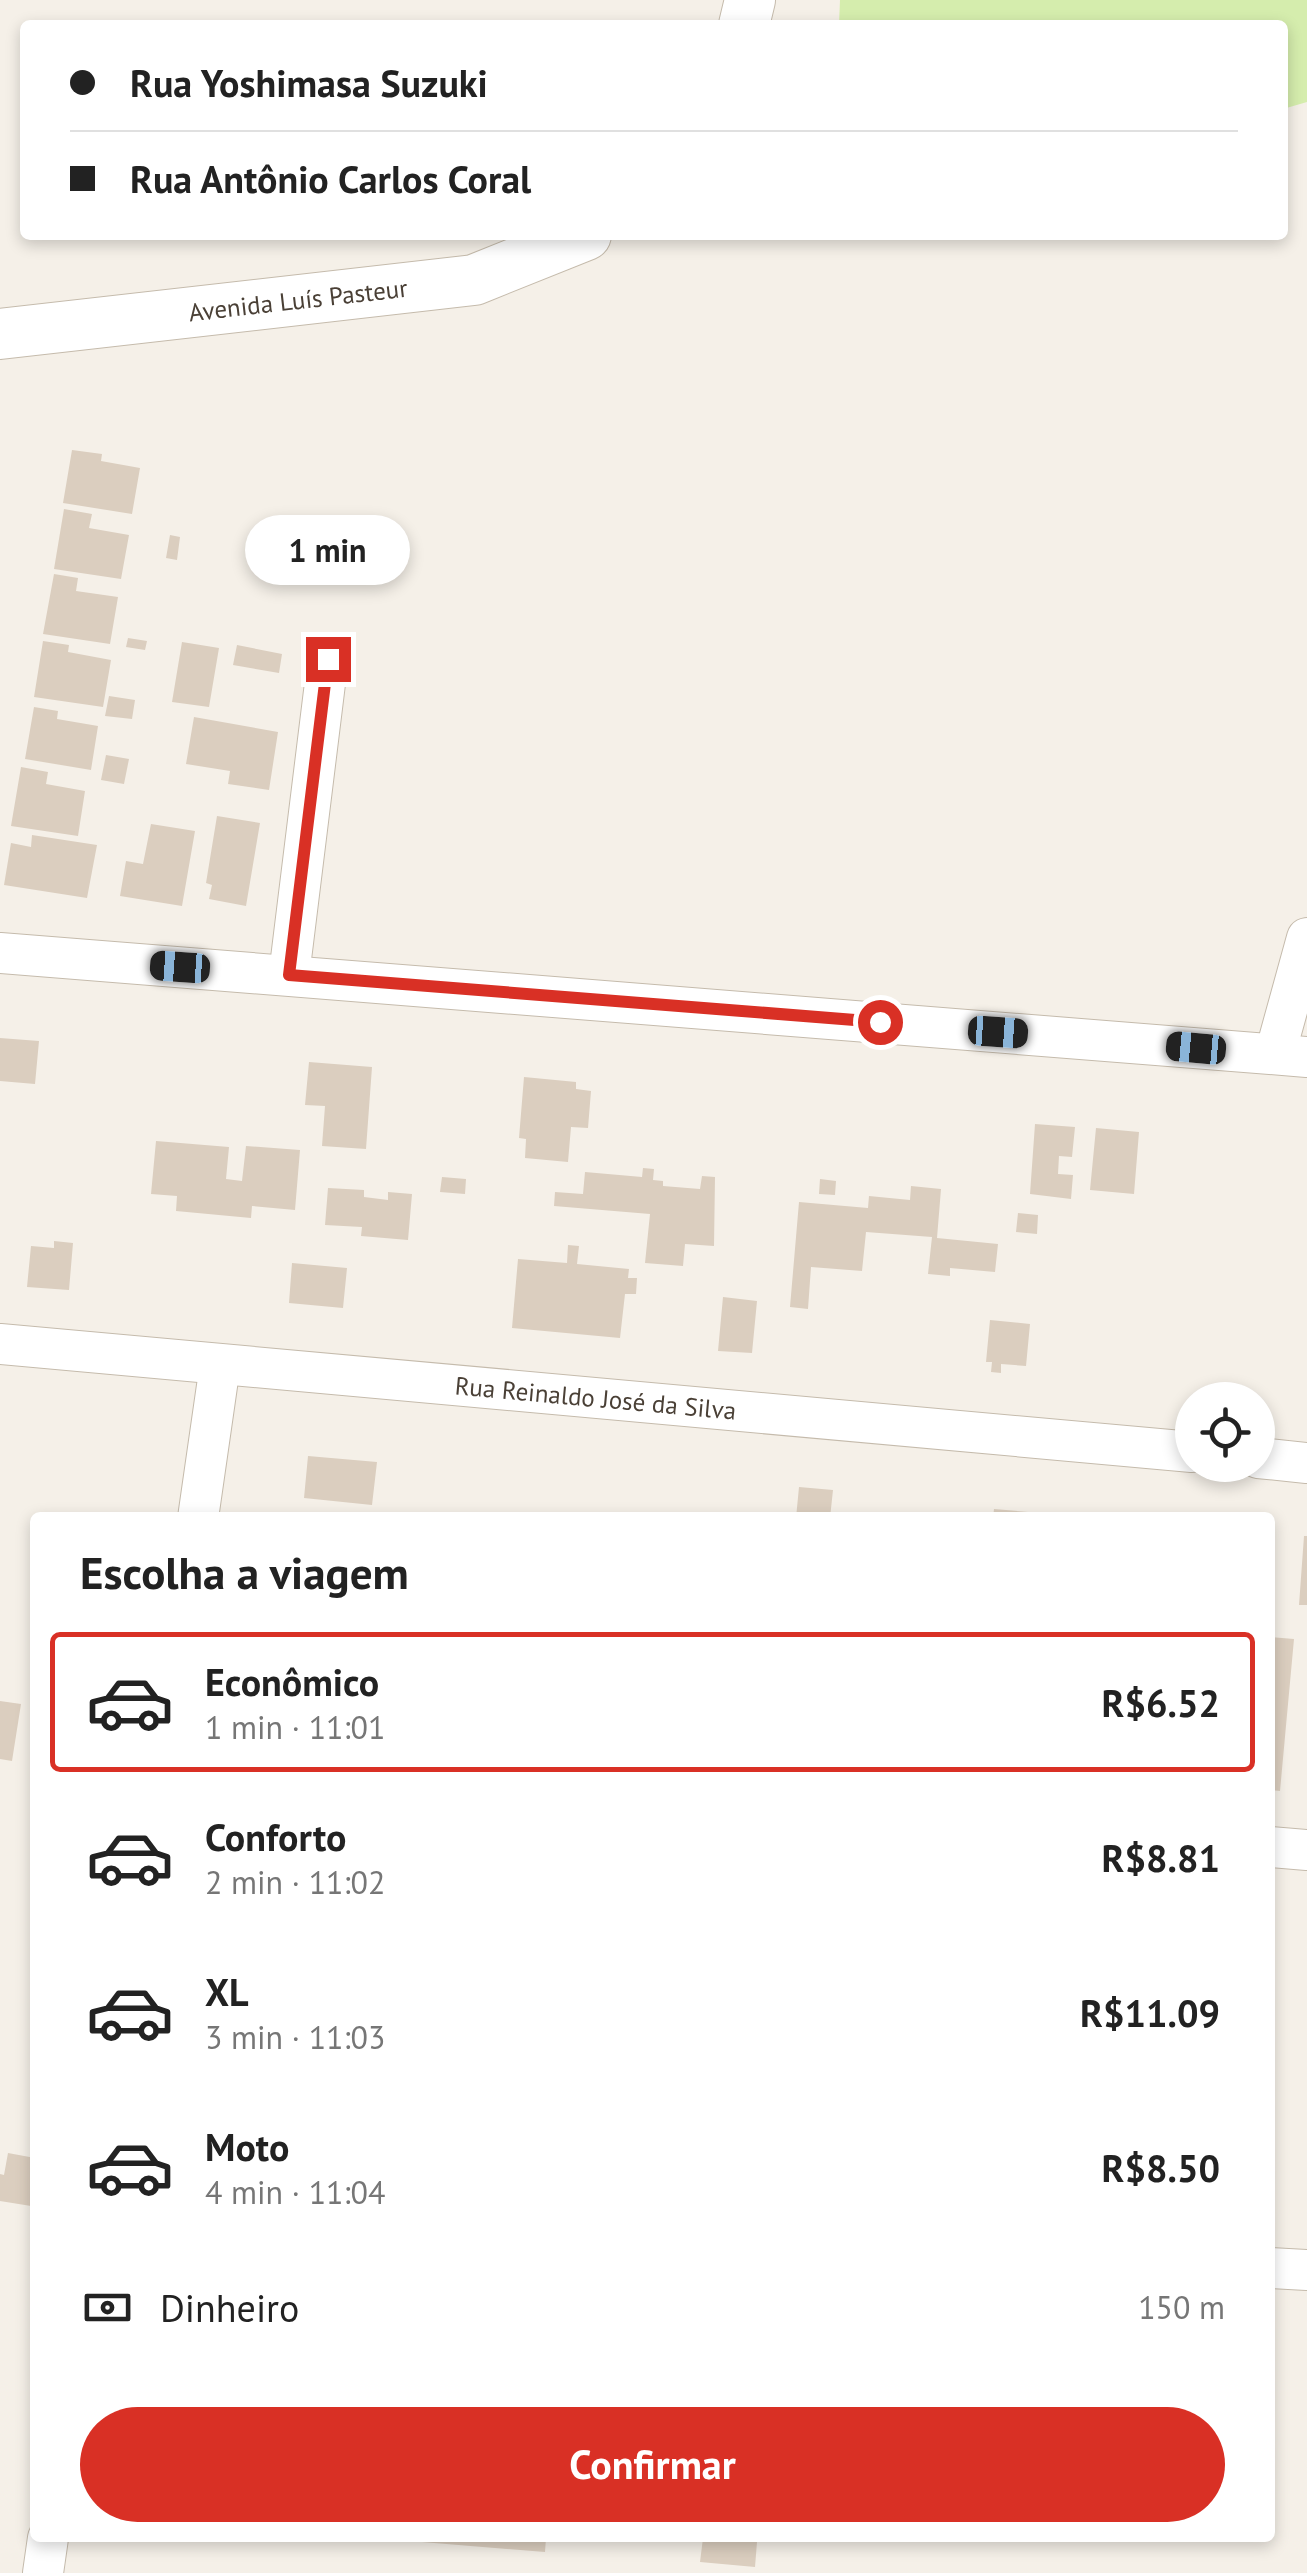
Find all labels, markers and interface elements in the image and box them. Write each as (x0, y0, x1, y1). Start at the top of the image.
text: Rua Yoshimasa Suzuki (130, 58, 488, 107)
text: Rua Antônio Carlos Coral (130, 154, 531, 203)
street label: Avenida Luís Pasteur (187, 272, 410, 328)
callout: 1 min (245, 514, 410, 584)
text: 1 min (288, 529, 367, 571)
route end (306, 637, 351, 682)
car (149, 950, 211, 984)
route start (858, 1000, 903, 1045)
car (967, 1015, 1029, 1049)
car (1165, 1030, 1227, 1066)
street label: Rua Reinaldo José da Silva (454, 1369, 738, 1427)
map controls (1175, 1382, 1275, 1482)
button: locate (1175, 1382, 1275, 1482)
text: Escolha a viagem (80, 1543, 409, 1601)
icon: car (85, 1657, 175, 1747)
text: Econômico (205, 1657, 379, 1706)
text: R$6.52 (1102, 1678, 1220, 1727)
text: 1 min · 11:01 (205, 1706, 385, 1748)
icon: car (85, 1812, 175, 1902)
text: Conforto (205, 1812, 346, 1861)
text: R$8.81 (1102, 1833, 1220, 1882)
text: 2 min · 11:02 (205, 1861, 385, 1903)
icon: car (85, 1967, 175, 2057)
text: XL (205, 1967, 249, 2016)
text: R$11.09 (1080, 1988, 1220, 2037)
text: 3 min · 11:03 (205, 2016, 385, 2058)
icon: car (85, 2122, 175, 2212)
text: Moto (205, 2122, 289, 2171)
text: R$8.50 (1102, 2143, 1220, 2192)
text: 4 min · 11:04 (205, 2171, 385, 2213)
icon: cash (80, 2280, 135, 2335)
text: Dinheiro (160, 2283, 299, 2332)
text: 150 m (1138, 2286, 1225, 2328)
button: Confirmar (80, 2407, 1225, 2522)

